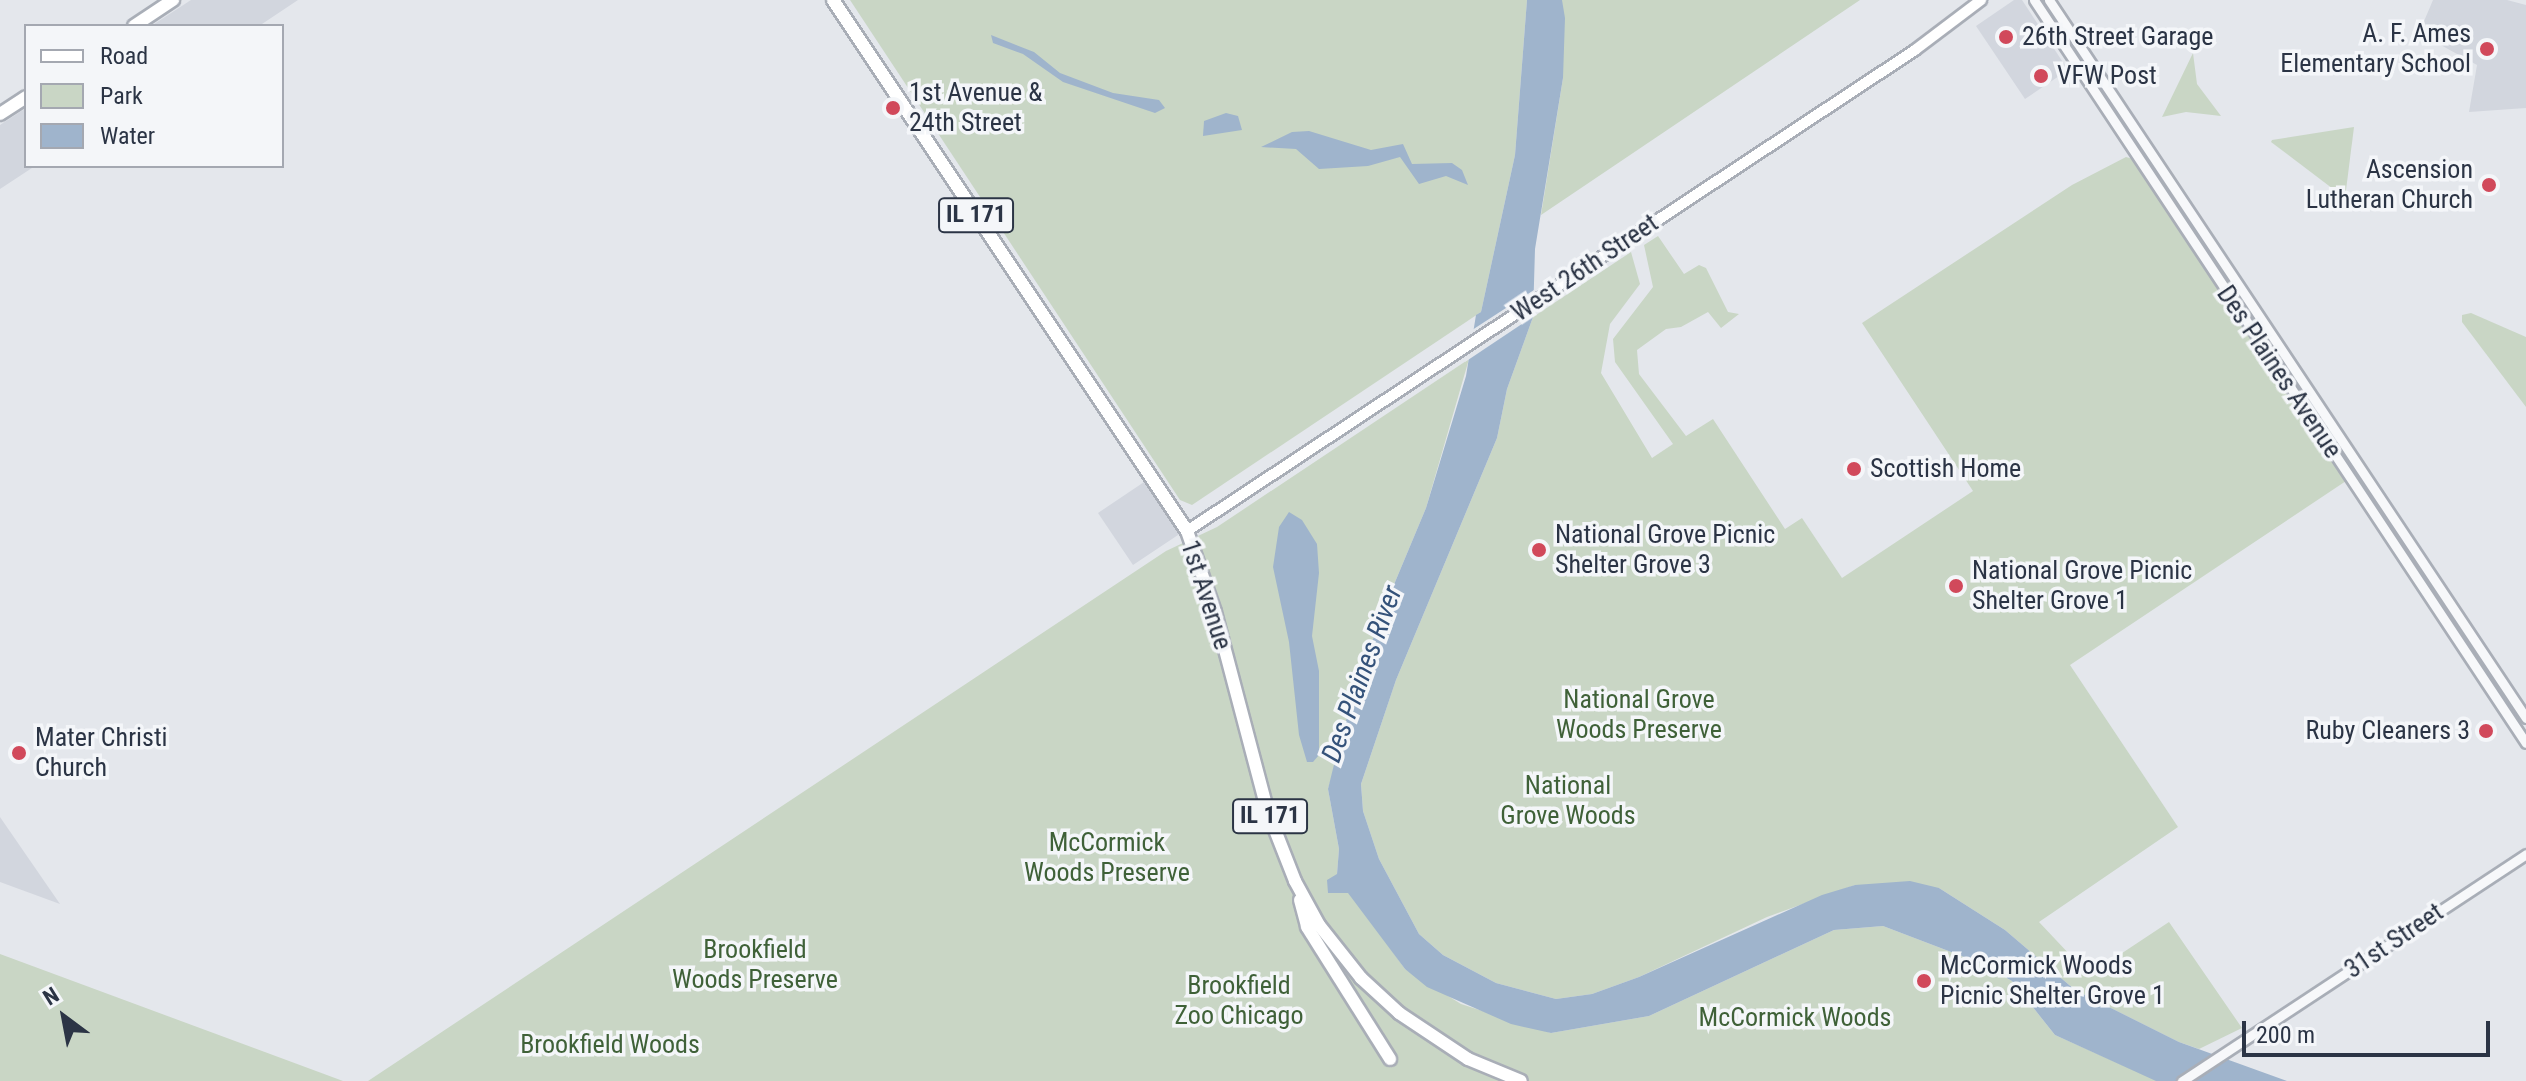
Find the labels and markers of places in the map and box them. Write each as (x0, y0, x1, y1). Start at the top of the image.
place label: A. F. Ames Elementary School (2280, 18, 2471, 80)
place label: 26th Street Garage (2022, 21, 2213, 53)
marker: 26th Street Garage (1997, 28, 2015, 46)
marker: A. F. Ames Elementary School (2478, 40, 2496, 58)
place label: VFW Post (2057, 60, 2157, 92)
marker: VFW Post (2032, 67, 2050, 85)
place label: 1st Avenue & 24th Street (909, 77, 1042, 138)
marker: 1st Avenue & 24th Street (884, 99, 902, 117)
place label: Ascension Lutheran Church (2306, 154, 2473, 216)
marker: Ascension Lutheran Church (2480, 176, 2498, 194)
place label: Scottish Home (1870, 453, 2021, 485)
marker: Scottish Home (1845, 460, 1863, 478)
place label: National Grove Picnic Shelter Grove 3 (1555, 519, 1775, 580)
marker: National Grove Picnic Shelter Grove 3 (1530, 541, 1548, 559)
place label: National Grove Picnic Shelter Grove 1 (1972, 555, 2192, 616)
marker: National Grove Picnic Shelter Grove 1 (1947, 577, 1965, 595)
place label: Ruby Cleaners 3 (2305, 715, 2470, 747)
place label: Mater Christi Church (35, 722, 168, 784)
marker: Ruby Cleaners 3 (2477, 722, 2495, 740)
marker: Mater Christi Church (10, 744, 28, 762)
place label: McCormick Woods Picnic Shelter Grove 1 (1940, 950, 2165, 1012)
marker: McCormick Woods Picnic Shelter Grove 1 (1915, 972, 1933, 990)

